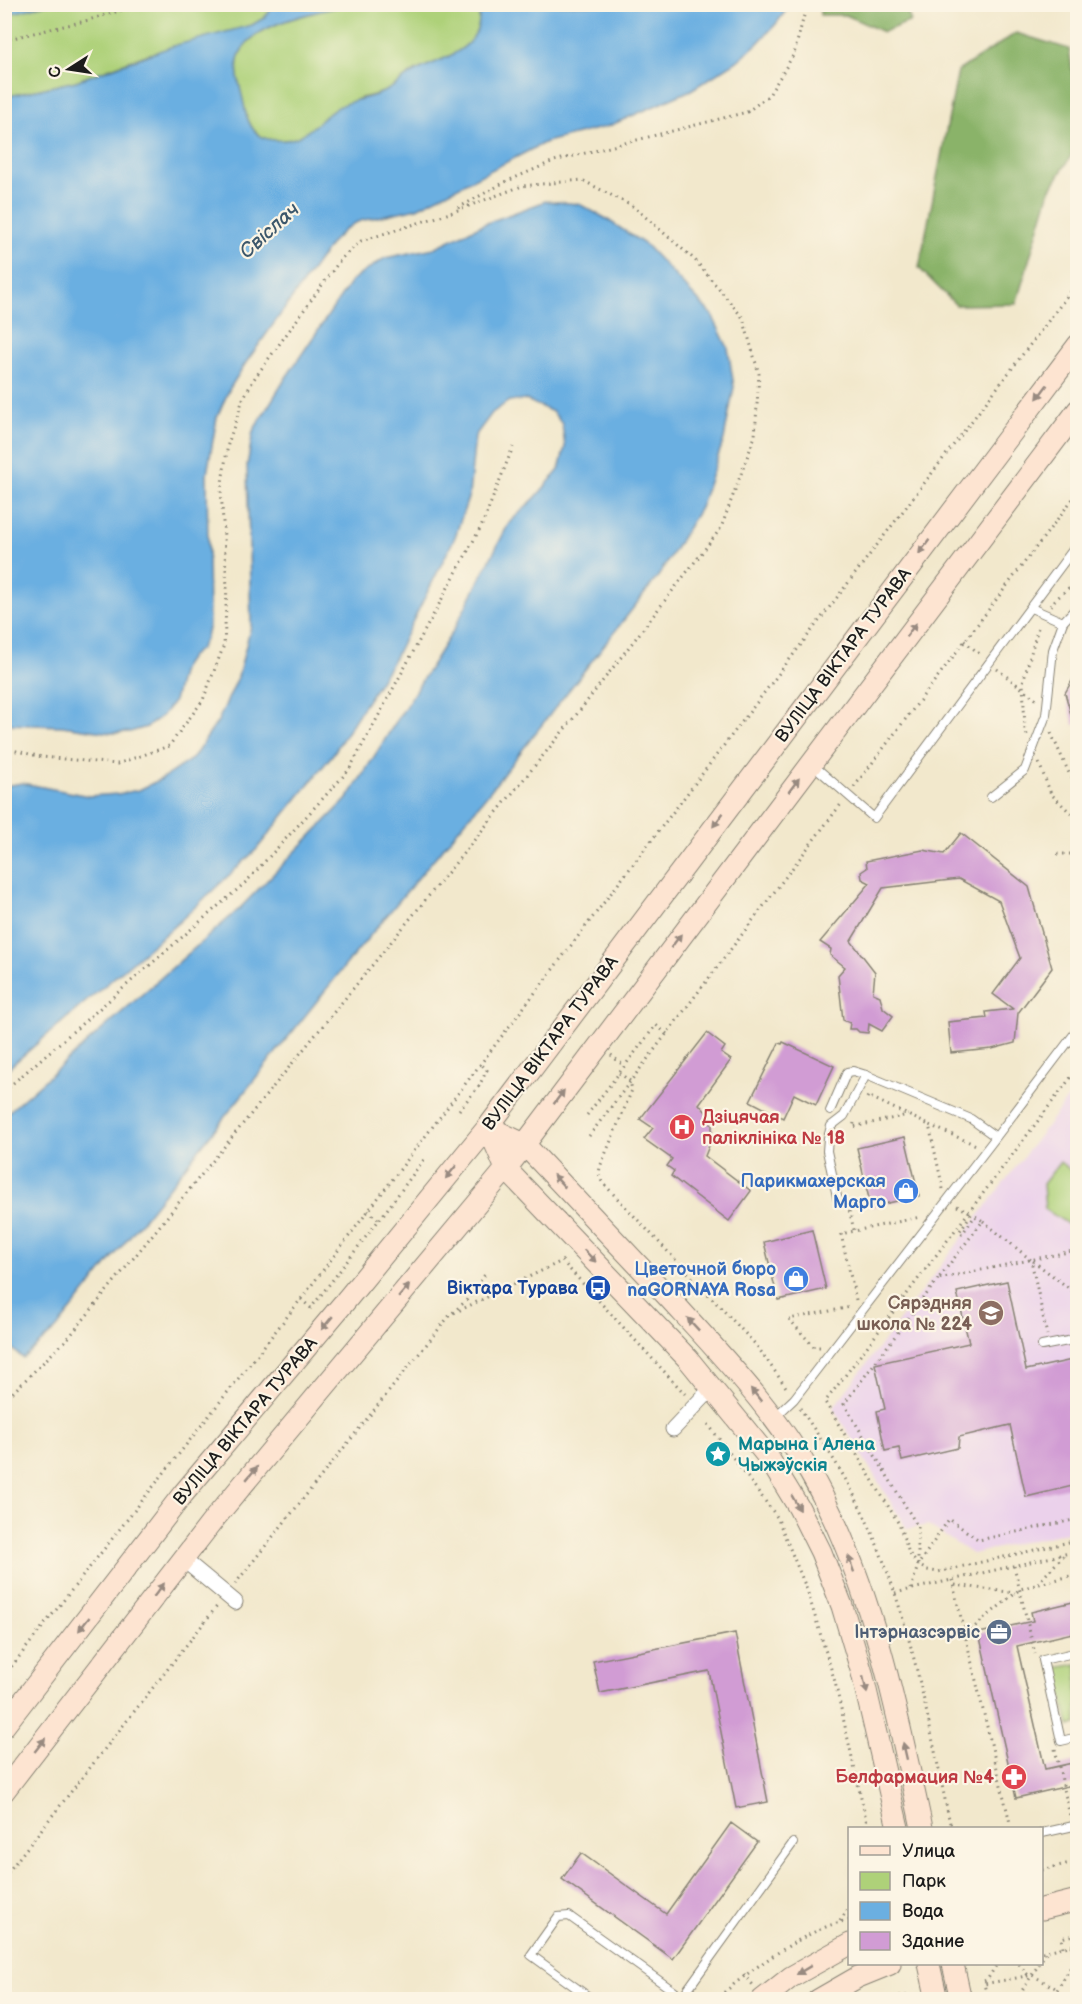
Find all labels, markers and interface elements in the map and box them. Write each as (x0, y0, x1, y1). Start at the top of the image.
north arrow (39, 39, 99, 99)
text: С (45, 64, 66, 79)
water label: Свіслач (235, 198, 305, 264)
one-way arrow (1037, 384, 1049, 399)
one-way arrow (918, 539, 931, 555)
street label: ВУЛІЦА ВІКТАРА ТУРАВА (771, 564, 916, 747)
one-way arrow (905, 622, 917, 637)
one-way arrow (787, 778, 799, 793)
one-way arrow (712, 811, 724, 827)
one-way arrow (670, 933, 682, 949)
street label: ВУЛІЦА ВІКТАРА ТУРАВА (478, 952, 623, 1135)
one-way arrow (553, 1089, 566, 1105)
place label: Дзіцячая паліклініка № 18 (702, 1107, 845, 1149)
hospital icon: Дзіцячая паліклініка № 18 (667, 1112, 697, 1142)
one-way arrow (444, 1164, 457, 1180)
place label: Парикмахерская Марго (741, 1171, 886, 1213)
one-way arrow (553, 1175, 567, 1189)
shop icon: Парикмахерская Марго (891, 1176, 921, 1206)
one-way arrow (582, 1249, 596, 1263)
place label: Цветочной бюро naGORNAYA Rosa (627, 1259, 776, 1301)
shop icon: Цветочной бюро naGORNAYA Rosa (781, 1264, 811, 1294)
bus stop icon: Віктара Турава (583, 1273, 613, 1303)
place label: Віктара Турава (447, 1278, 579, 1299)
one-way arrow (397, 1283, 410, 1299)
place label: Сярэдняя школа № 224 (857, 1293, 972, 1335)
school or university icon: Сярэдняя школа № 224 (976, 1298, 1006, 1328)
one-way arrow (321, 1315, 334, 1330)
one-way arrow (686, 1317, 700, 1331)
street label: ВУЛІЦА ВІКТАРА ТУРАВА (169, 1333, 322, 1510)
one-way arrow (749, 1387, 762, 1403)
place label: Марына і Алена Чыжэўскія (738, 1434, 875, 1476)
place icon: Марына і Алена Чыжэўскія (703, 1439, 733, 1469)
one-way arrow (245, 1466, 258, 1481)
one-way arrow (791, 1495, 801, 1512)
one-way arrow (846, 1555, 856, 1573)
one-way arrow (153, 1583, 165, 1598)
one-way arrow (78, 1616, 90, 1631)
office icon: Інтэрназсэрвіс (984, 1617, 1014, 1647)
place label: Інтэрназсэрвіс (854, 1622, 980, 1643)
one-way arrow (861, 1675, 870, 1694)
one-way arrow (34, 1737, 46, 1752)
one-way arrow (899, 1742, 909, 1760)
pharmacy icon: Белфармация №4 (999, 1762, 1029, 1792)
place label: Белфармация №4 (835, 1767, 994, 1788)
legend (848, 1827, 1043, 1965)
text: Улица (902, 1841, 956, 1862)
text: Парк (902, 1871, 946, 1892)
text: Вода (902, 1901, 944, 1922)
text: Здание (902, 1931, 964, 1952)
one-way arrow (796, 1964, 812, 1975)

